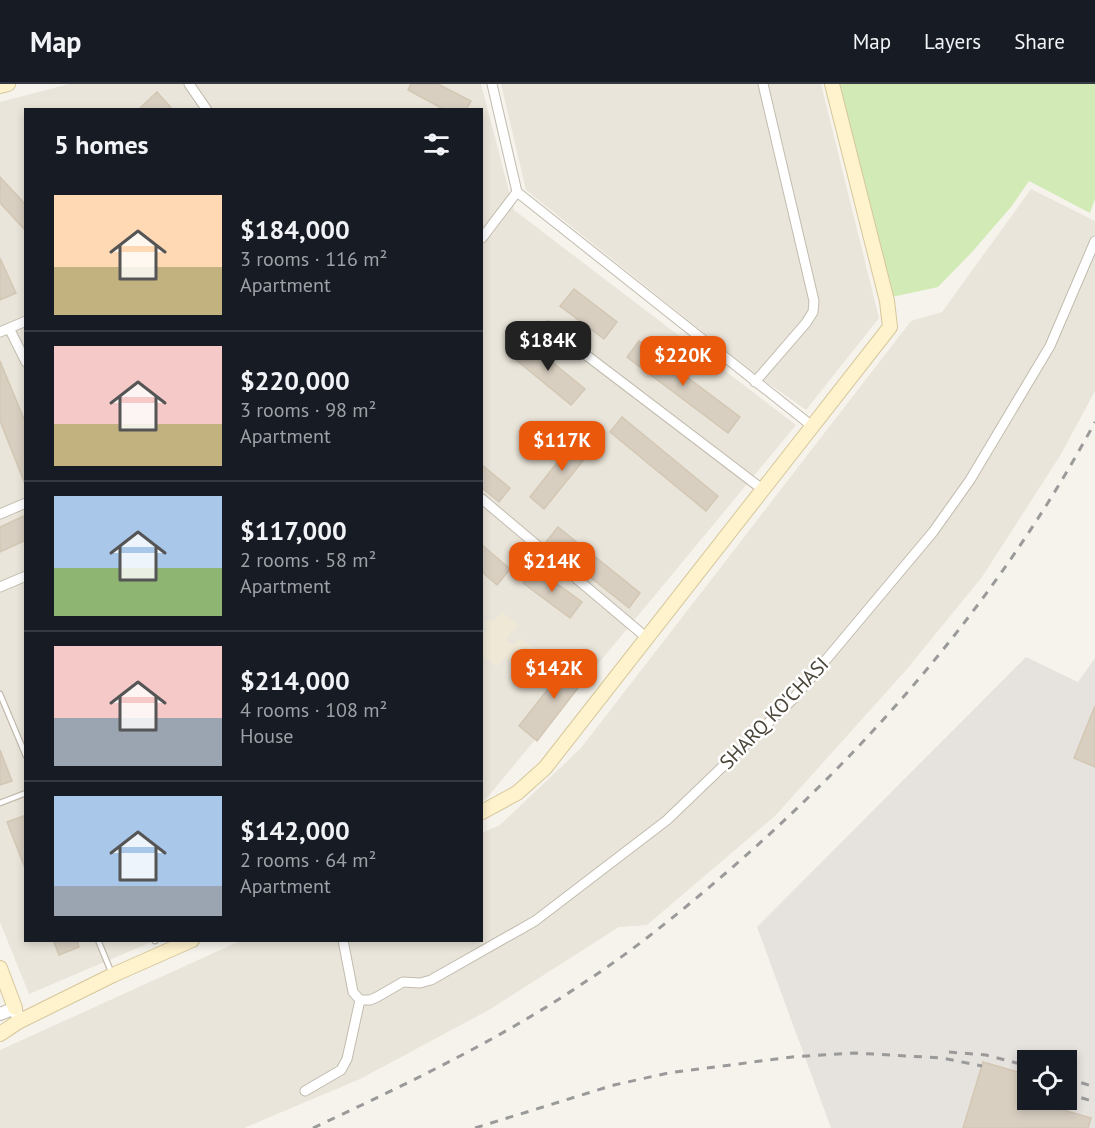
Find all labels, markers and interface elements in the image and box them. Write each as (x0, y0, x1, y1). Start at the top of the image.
text: Map (30, 23, 81, 60)
text: Map (853, 28, 891, 55)
text: Layers (924, 28, 981, 55)
text: Share (1014, 28, 1065, 55)
text: 5 homes (54, 128, 149, 161)
icon: filters (420, 128, 453, 161)
text: $184,000 (240, 213, 350, 246)
icon: home (102, 219, 174, 291)
text: 3 rooms · 116 m² (240, 246, 387, 272)
text: Apartment (240, 272, 331, 298)
pin: $184K (506, 321, 590, 372)
text: $184K (519, 327, 577, 353)
pin: $220K (641, 336, 725, 387)
text: $220K (654, 342, 712, 368)
text: $220,000 (240, 364, 350, 397)
icon: home (102, 370, 174, 442)
text: 3 rooms · 98 m² (240, 397, 376, 423)
pin: $117K (520, 421, 604, 472)
text: Apartment (240, 423, 331, 449)
text: $117K (533, 427, 591, 453)
text: $117,000 (240, 514, 347, 547)
icon: home (102, 520, 174, 592)
pin: $214K (510, 542, 594, 593)
text: 2 rooms · 58 m² (240, 547, 376, 573)
text: $214K (523, 548, 581, 574)
text: Apartment (240, 573, 331, 599)
pin: $142K (512, 649, 596, 700)
street label: SHARQ KO'CHASI (714, 651, 834, 775)
text: $142K (525, 655, 583, 681)
text: $214,000 (240, 664, 350, 697)
icon: home (102, 670, 174, 742)
text: 4 rooms · 108 m² (240, 697, 387, 723)
text: House (240, 723, 294, 749)
text: $142,000 (240, 814, 350, 847)
icon: home (102, 820, 174, 892)
text: 2 rooms · 64 m² (240, 847, 376, 873)
text: Apartment (240, 873, 331, 899)
map controls (1017, 1050, 1077, 1110)
button: locate (1017, 1050, 1077, 1110)

